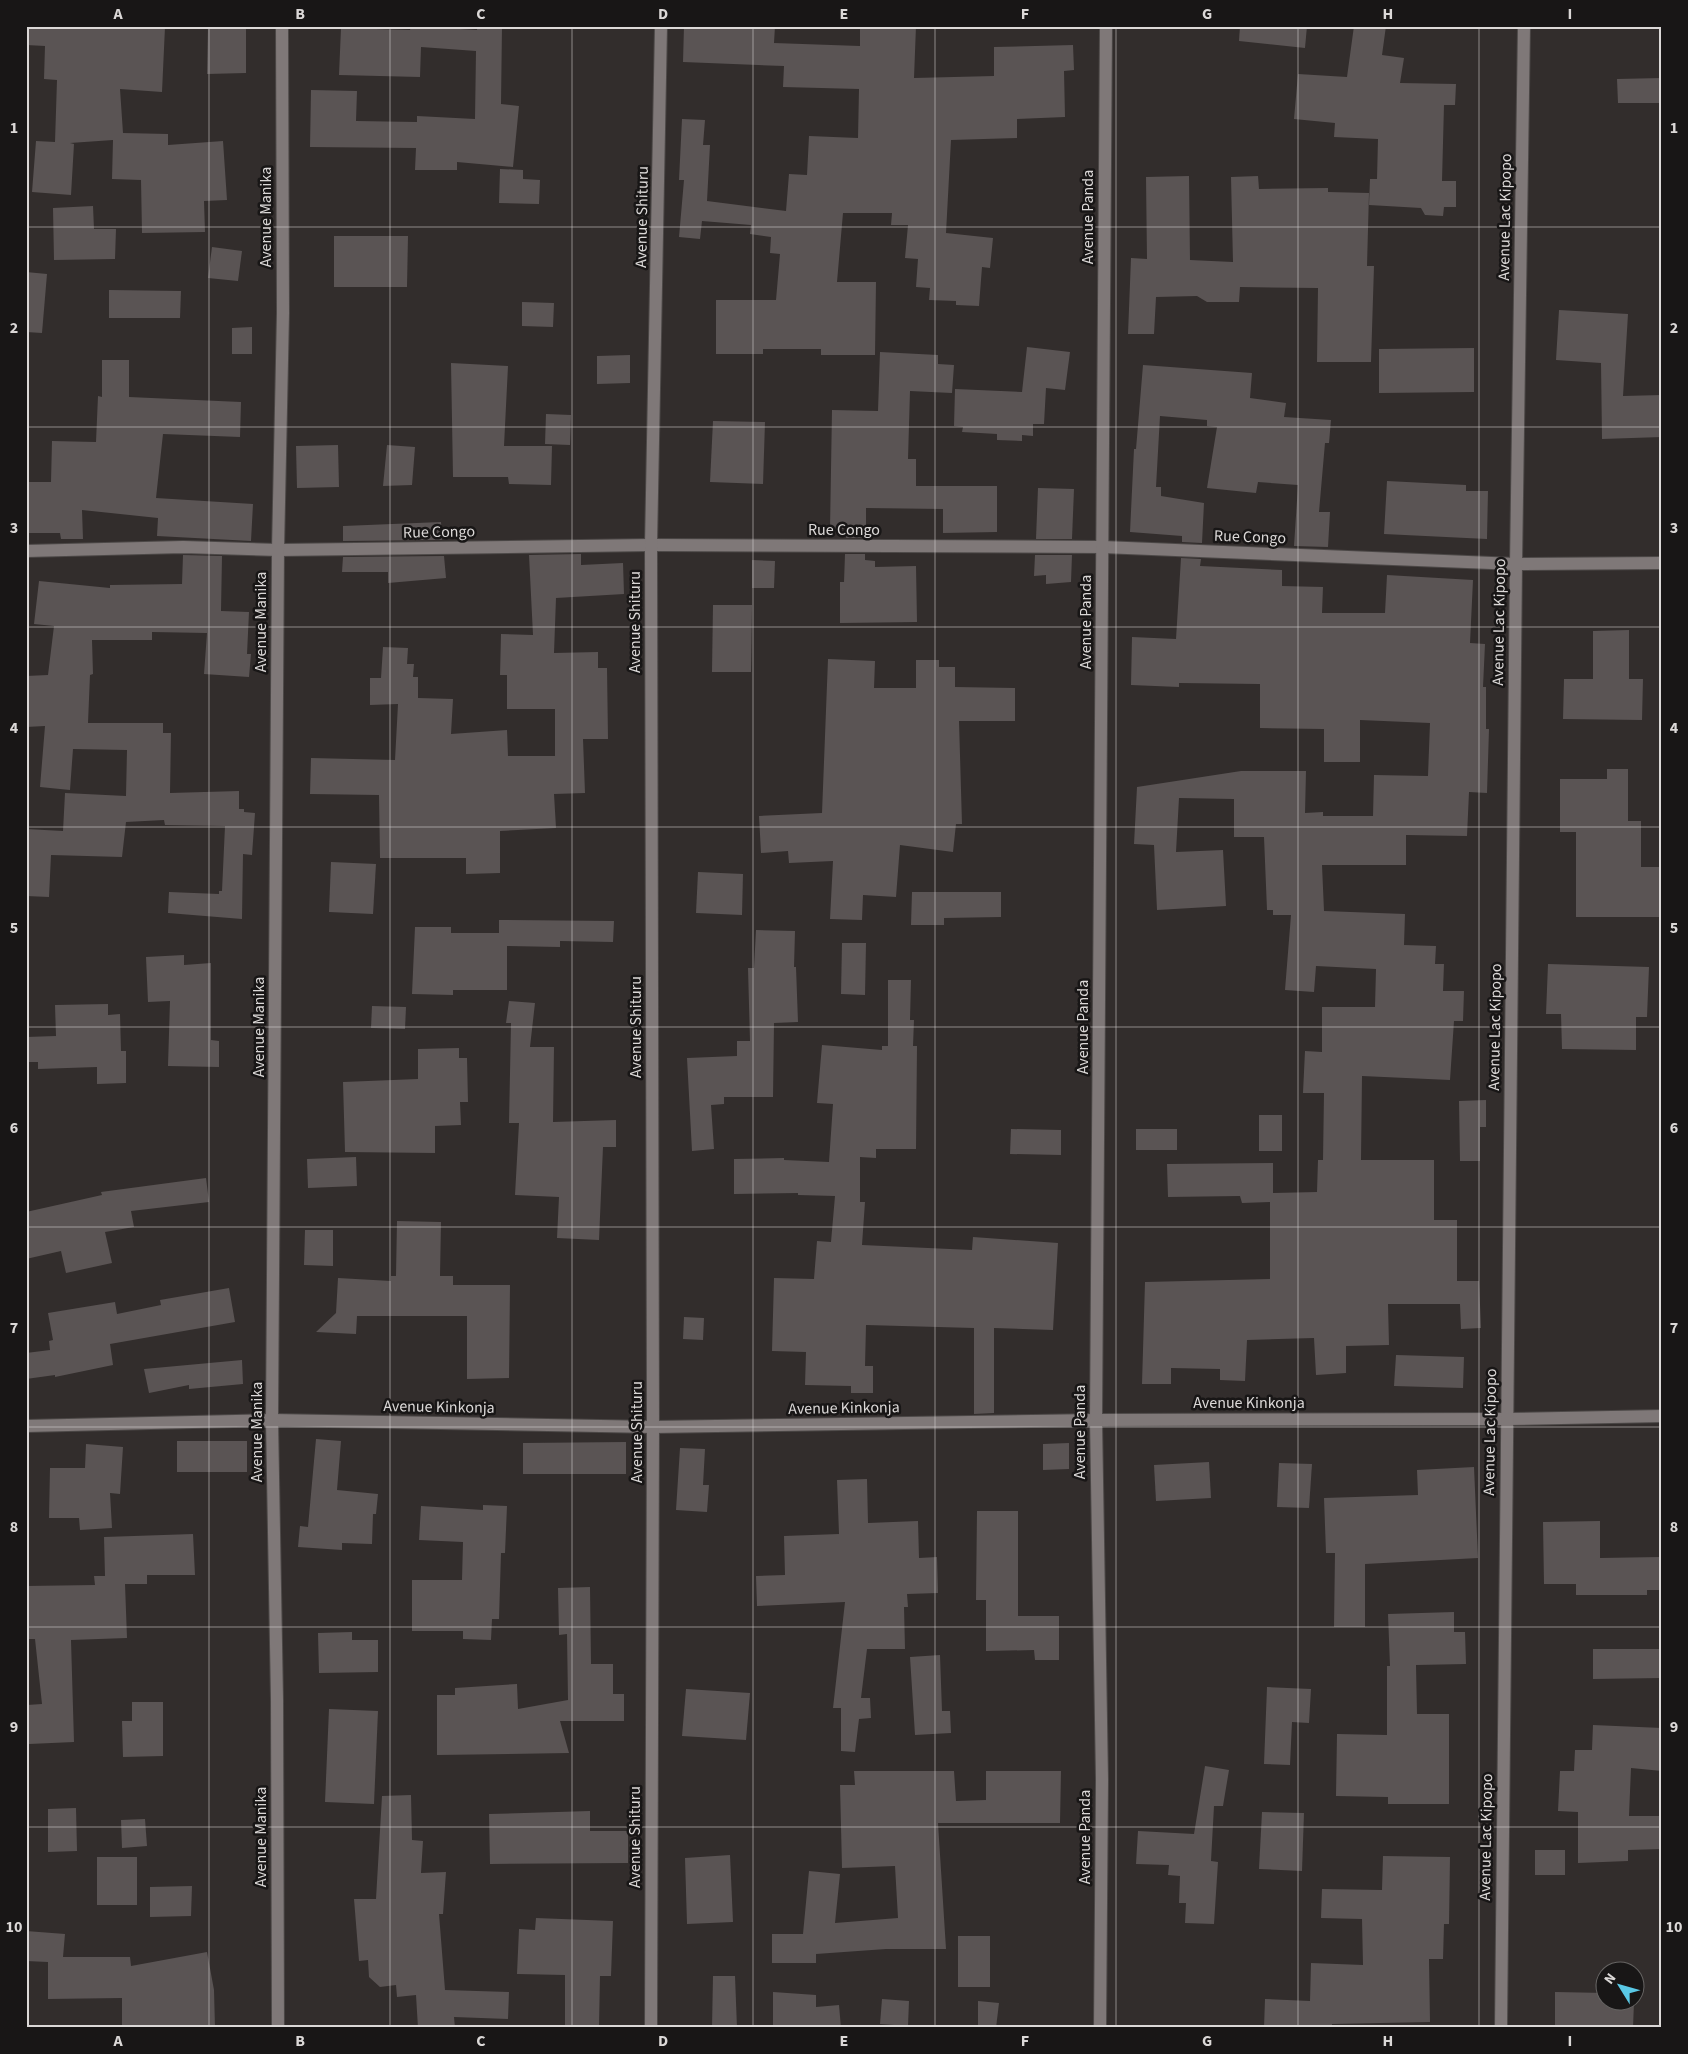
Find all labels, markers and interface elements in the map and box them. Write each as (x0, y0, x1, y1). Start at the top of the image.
text: A (112, 3, 123, 25)
text: B (295, 3, 305, 25)
text: C (476, 3, 486, 25)
text: D (658, 3, 668, 25)
text: E (840, 3, 848, 25)
text: F (1021, 3, 1029, 25)
text: G (1202, 3, 1212, 25)
text: H (1383, 3, 1393, 25)
text: I (1568, 3, 1572, 25)
text: 1 (10, 117, 18, 139)
text: 1 (1670, 117, 1678, 139)
street label: Avenue Lac Kipopo (1493, 153, 1517, 281)
street label: Avenue Shituru (630, 166, 654, 268)
street label: Avenue Manika (255, 167, 277, 267)
street label: Avenue Panda (1077, 170, 1099, 264)
text: 2 (10, 317, 18, 339)
text: 2 (1670, 317, 1678, 339)
text: 3 (10, 517, 18, 539)
text: 3 (1670, 517, 1678, 539)
street label: Rue Congo (808, 519, 880, 541)
street label: Rue Congo (403, 520, 475, 544)
street label: Rue Congo (1214, 525, 1286, 549)
street label: Avenue Lac Kipopo (1487, 558, 1511, 686)
street label: Avenue Shituru (624, 571, 646, 673)
street label: Avenue Manika (250, 572, 272, 672)
street label: Avenue Panda (1075, 575, 1097, 669)
text: 4 (10, 717, 19, 739)
text: 4 (1670, 717, 1679, 739)
text: 5 (10, 917, 18, 939)
text: 5 (1670, 917, 1678, 939)
street label: Avenue Lac Kipopo (1483, 963, 1507, 1091)
street label: Avenue Shituru (625, 976, 647, 1078)
street label: Avenue Manika (248, 977, 270, 1077)
street label: Avenue Panda (1072, 980, 1094, 1074)
text: 6 (10, 1117, 18, 1139)
text: 6 (1670, 1117, 1678, 1139)
text: 7 (10, 1317, 18, 1339)
text: 7 (1670, 1317, 1678, 1339)
street label: Avenue Lac Kipopo (1478, 1368, 1502, 1496)
street label: Avenue Shituru (626, 1381, 648, 1483)
street label: Avenue Manika (246, 1382, 268, 1482)
street label: Avenue Panda (1069, 1385, 1091, 1479)
street label: Avenue Kinkonja (1193, 1392, 1305, 1414)
street label: Avenue Kinkonja (383, 1395, 495, 1419)
street label: Avenue Kinkonja (788, 1396, 900, 1420)
text: 8 (10, 1516, 18, 1538)
text: 8 (1670, 1516, 1678, 1538)
text: 9 (10, 1716, 18, 1738)
text: 9 (1670, 1716, 1678, 1738)
street label: Avenue Lac Kipopo (1474, 1773, 1498, 1901)
street label: Avenue Shituru (624, 1786, 646, 1888)
street label: Avenue Manika (250, 1787, 272, 1887)
street label: Avenue Panda (1074, 1790, 1096, 1884)
text: 10 (6, 1916, 22, 1938)
text: 10 (1666, 1916, 1682, 1938)
north arrow (1596, 1962, 1646, 2012)
text: N (1600, 1969, 1621, 1989)
text: A (112, 2030, 123, 2052)
text: B (295, 2030, 305, 2052)
text: C (476, 2030, 486, 2052)
text: D (658, 2030, 668, 2052)
text: E (840, 2030, 848, 2052)
text: F (1021, 2030, 1029, 2052)
text: G (1202, 2030, 1212, 2052)
text: H (1383, 2030, 1393, 2052)
text: I (1568, 2030, 1572, 2052)

